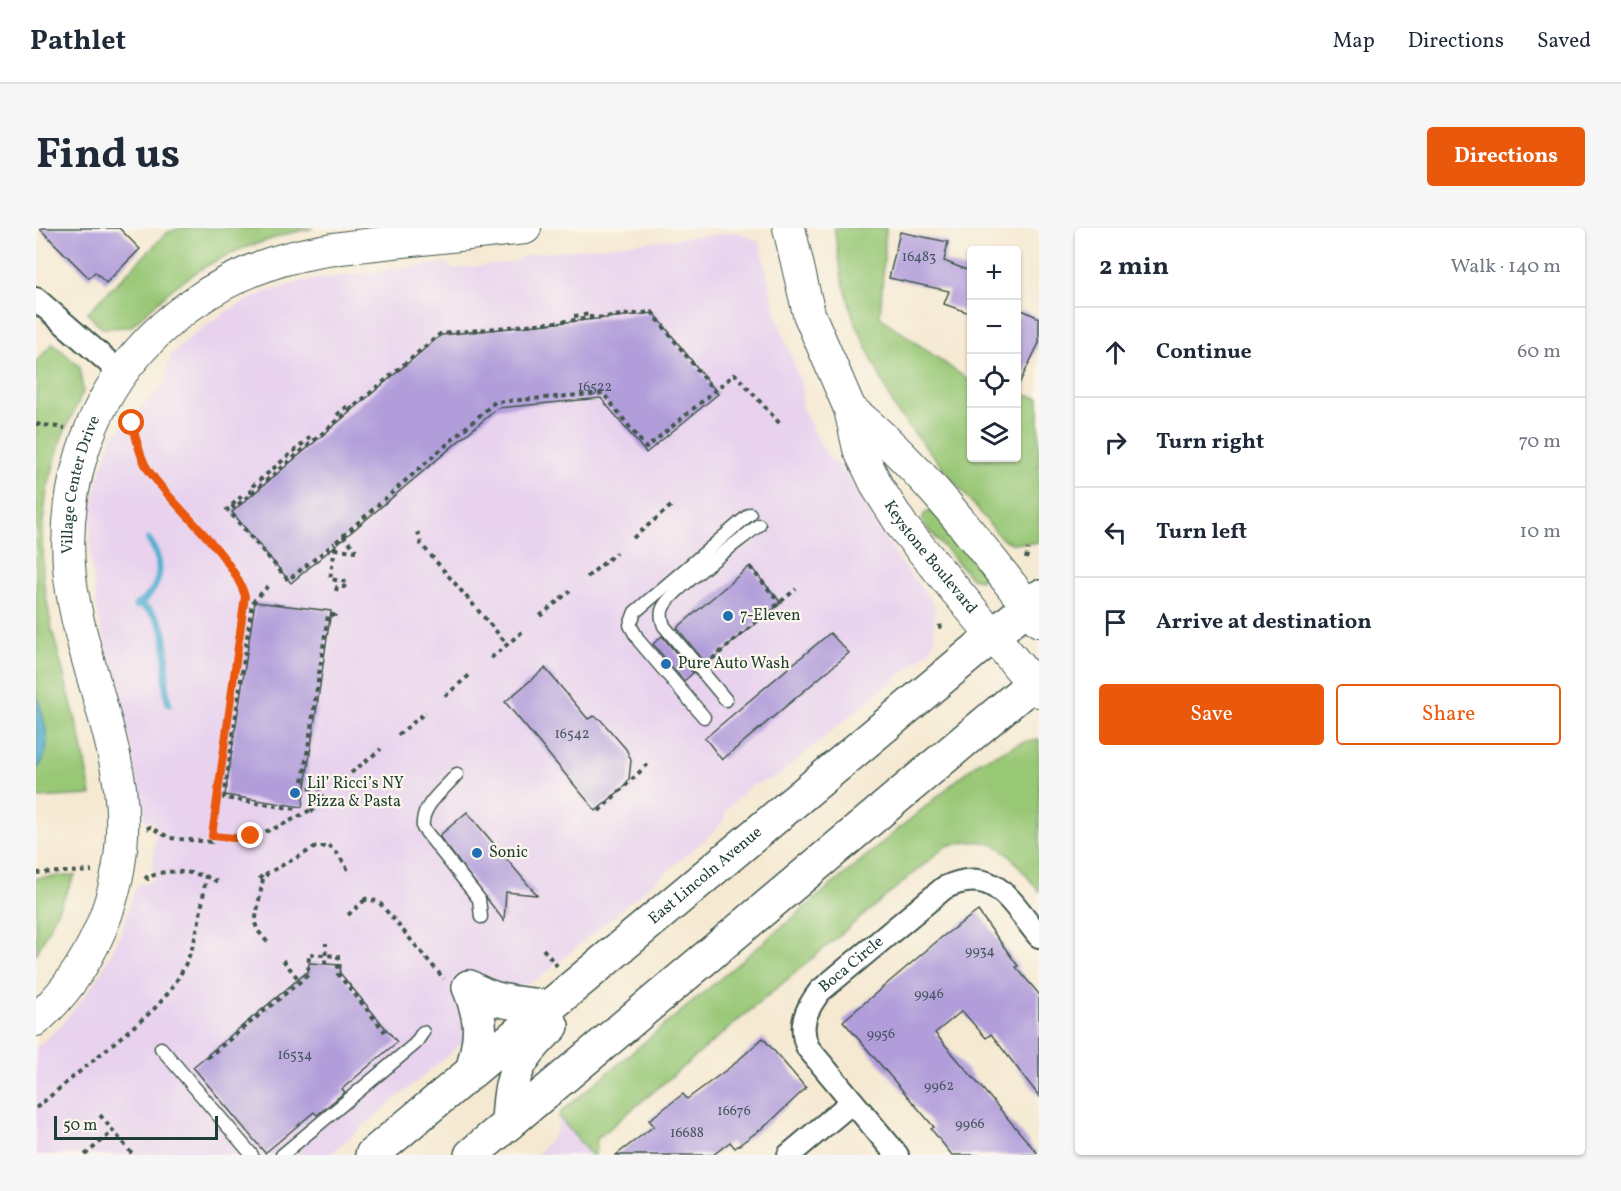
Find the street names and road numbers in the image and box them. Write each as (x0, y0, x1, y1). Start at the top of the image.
street label: Village Center Drive (57, 412, 106, 554)
street label: Keystone Boulevard (878, 496, 982, 619)
street label: East Lincoln Avenue (644, 822, 767, 930)
street label: Boca Circle (815, 931, 889, 998)

